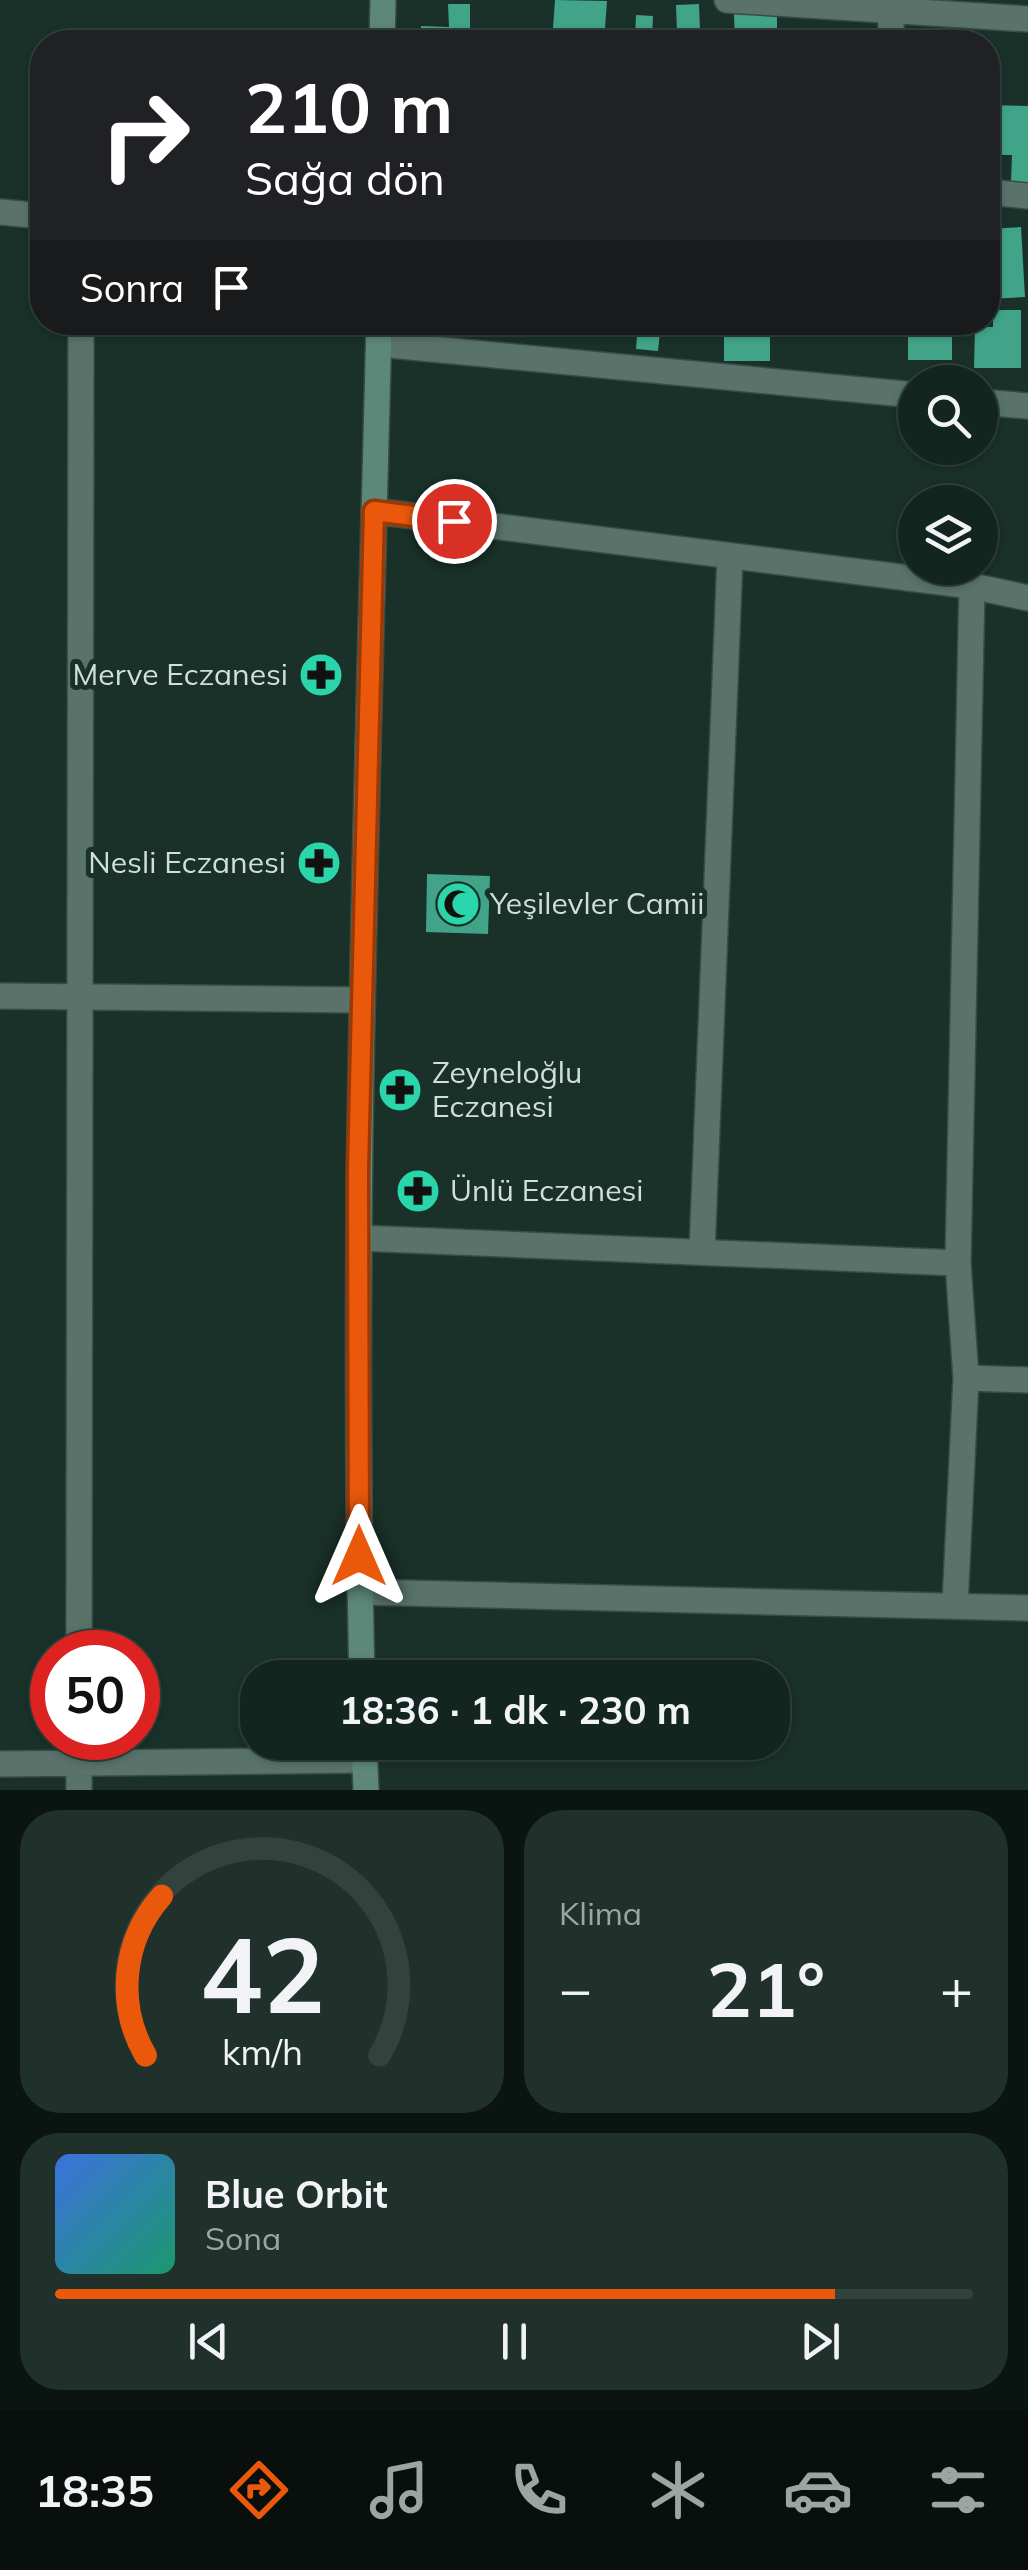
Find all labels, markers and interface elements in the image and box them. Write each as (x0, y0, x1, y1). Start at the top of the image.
text: 210 m (245, 63, 453, 151)
icon: right (80, 70, 210, 200)
text: Sağa dön (245, 150, 445, 206)
icon: arrive (204, 260, 259, 315)
text: Sonra (80, 264, 184, 312)
map controls (898, 365, 998, 585)
button: search (898, 365, 998, 465)
pin (412, 479, 497, 564)
button: layers (898, 485, 998, 585)
icon: arrive (427, 494, 482, 549)
pharmacy icon: Merve Eczanesi (298, 652, 344, 698)
place label: Merve Eczanesi (73, 655, 288, 693)
pharmacy icon: Nesli Eczanesi (296, 840, 342, 886)
place label: Nesli Eczanesi (88, 843, 286, 881)
mosque icon: Yeşilevler Camii (435, 881, 481, 927)
place label: Yeşilevler Camii (489, 884, 705, 922)
place label: Zeyneloğlu Eczanesi (432, 1053, 582, 1125)
pharmacy icon: Zeyneloğlu Eczanesi (377, 1067, 423, 1113)
pharmacy icon: Ünlü Eczanesi (395, 1168, 441, 1214)
place label: Ünlü Eczanesi (450, 1171, 643, 1209)
position arrow (307, 1504, 411, 1608)
speed limit sign: 50 (30, 1630, 160, 1760)
text: 18:36 · 1 dk · 230 m (339, 1686, 691, 1734)
text: Klima (559, 1893, 642, 1933)
text: 42 (200, 1908, 324, 2039)
text: 21° (707, 1942, 825, 2036)
text: − (559, 1954, 592, 2023)
text: + (940, 1954, 973, 2023)
text: km/h (222, 2029, 302, 2074)
text: Blue Orbit (205, 2170, 388, 2218)
text: Sona (205, 2218, 281, 2258)
icon: previous (181, 2314, 236, 2369)
icon: pause (487, 2314, 542, 2369)
icon: next (793, 2314, 848, 2369)
icon: directions (224, 2455, 294, 2525)
icon: music (364, 2455, 434, 2525)
icon: phone (504, 2455, 574, 2525)
icon: climate (643, 2455, 713, 2525)
icon: car (783, 2455, 853, 2525)
icon: filters (923, 2455, 993, 2525)
text: 18:35 (35, 2462, 154, 2518)

